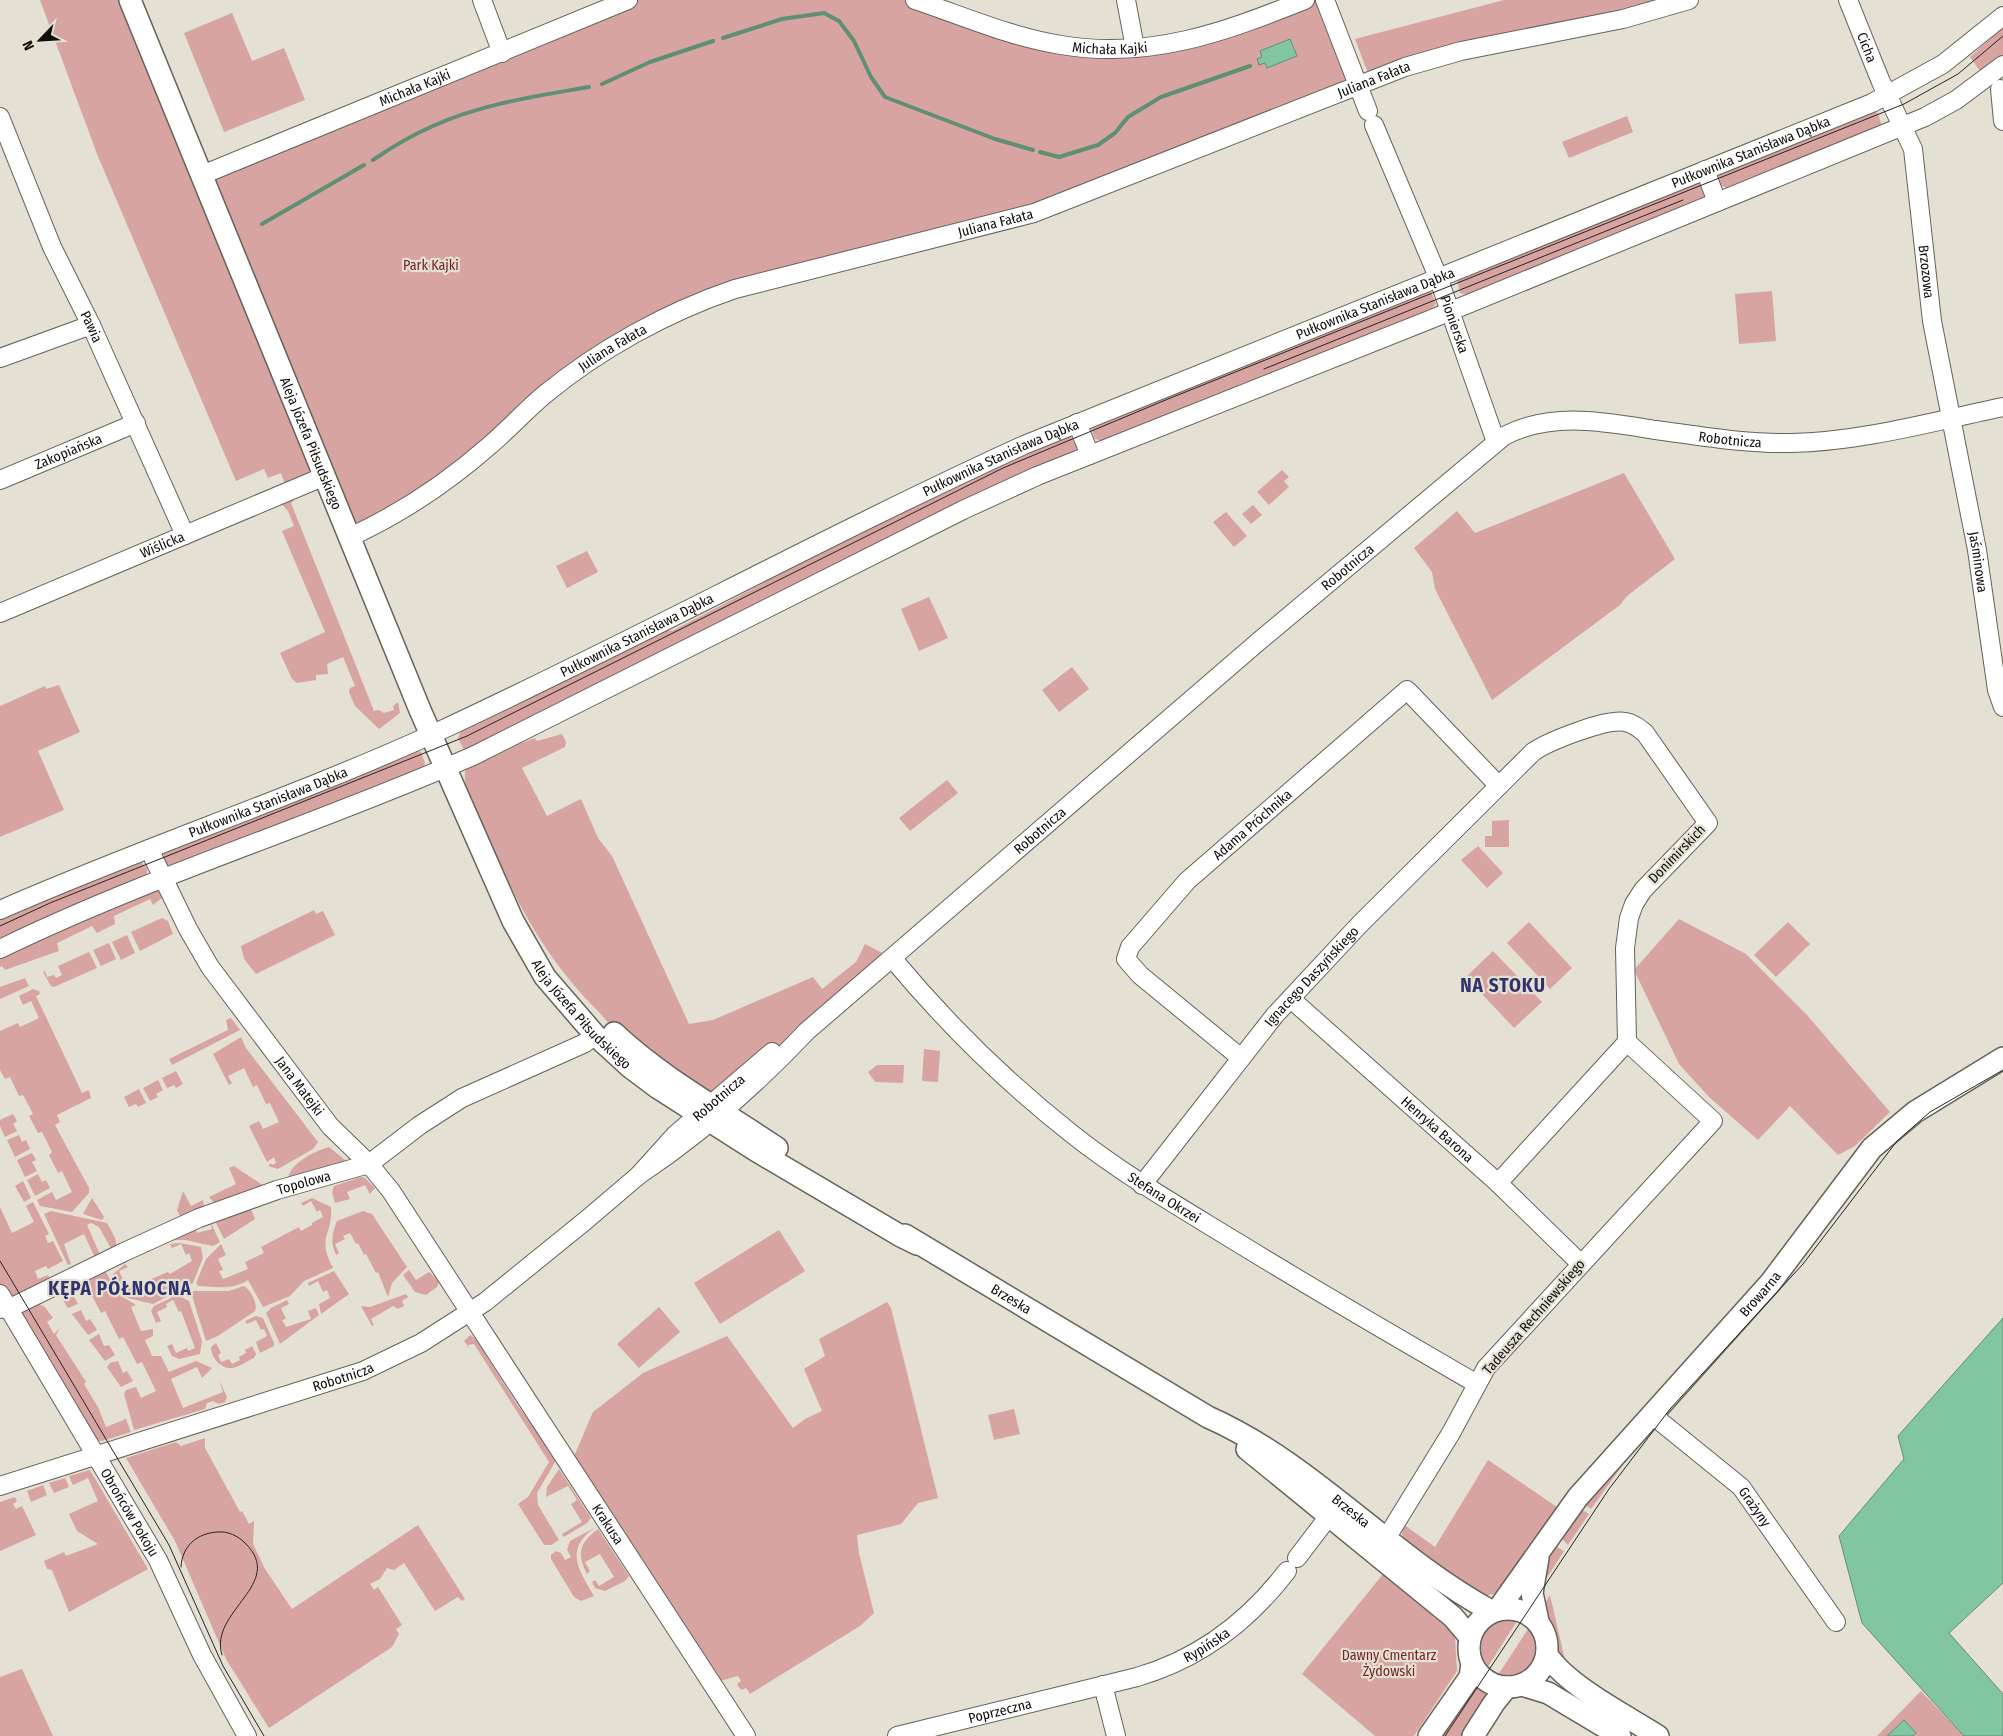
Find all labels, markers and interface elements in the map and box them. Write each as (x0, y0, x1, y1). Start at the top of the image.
north arrow (15, 15, 65, 65)
street label: Cicha (1853, 30, 1881, 65)
text: N (19, 38, 38, 53)
street label: Michała Kajki (1071, 38, 1148, 58)
street label: Juliana Fałata (1335, 57, 1412, 101)
street label: Michała Kajki (377, 65, 453, 110)
street label: Pułkownika Stanisława Dąbka (1669, 112, 1833, 191)
street label: Juliana Fałata (956, 205, 1035, 241)
street label: Brzozowa (1915, 244, 1938, 299)
park label: Park Kajki (403, 257, 459, 274)
street label: Pułkownika Stanisława Dąbka (1293, 264, 1457, 343)
street label: Pionierska (1437, 293, 1473, 355)
street label: Pawia (77, 308, 106, 345)
street label: Juliana Fałata (575, 320, 649, 375)
street label: Aleja Józefa Piłsudskiego (276, 375, 346, 512)
street label: Pułkownika Stanisława Dąbka (920, 415, 1081, 500)
street label: Robotnicza (1698, 428, 1762, 451)
street label: Zakopiańska (32, 430, 105, 473)
street label: Wiślicka (137, 528, 187, 561)
street label: Jaśminowa (1965, 530, 1991, 594)
street label: Robotnicza (1318, 540, 1377, 594)
street label: Pułkownika Stanisława Dąbka (557, 590, 716, 680)
street label: Pułkownika Stanisława Dąbka (186, 763, 350, 841)
street label: Adama Próchnika (1209, 786, 1295, 863)
street label: Robotnicza (1010, 803, 1069, 857)
street label: Donimirskich (1645, 821, 1709, 887)
street label: Ignacego Daszyńskiego (1261, 923, 1362, 1030)
street label: Aleja Józefa Piłsudskiego (528, 956, 635, 1073)
district label: NA STOKU (1460, 974, 1546, 997)
street label: Jana Matejki (272, 1053, 328, 1119)
street label: Robotnicza (689, 1071, 748, 1125)
street label: Henryka Barona (1398, 1093, 1477, 1166)
street label: Topolowa (275, 1167, 333, 1198)
street label: Stefana Okrzei (1124, 1168, 1204, 1226)
street label: Tadeusza Rechniewskiego (1479, 1256, 1589, 1378)
street label: Browarna (1736, 1268, 1785, 1320)
district label: KĘPA PÓŁNOCNA (48, 1276, 192, 1300)
street label: Brzeska (988, 1280, 1035, 1318)
street label: Robotnicza (310, 1359, 377, 1395)
street label: Obrońców Pokoju (97, 1465, 163, 1560)
street label: Grażyny (1735, 1484, 1775, 1530)
street label: Brzeska (1329, 1490, 1374, 1531)
street label: Krakusa (589, 1501, 628, 1548)
street label: Rypińska (1181, 1624, 1233, 1666)
park label: Dawny Cmentarz Żydowski (1342, 1647, 1437, 1680)
street label: Poprzeczna (967, 1695, 1033, 1727)

